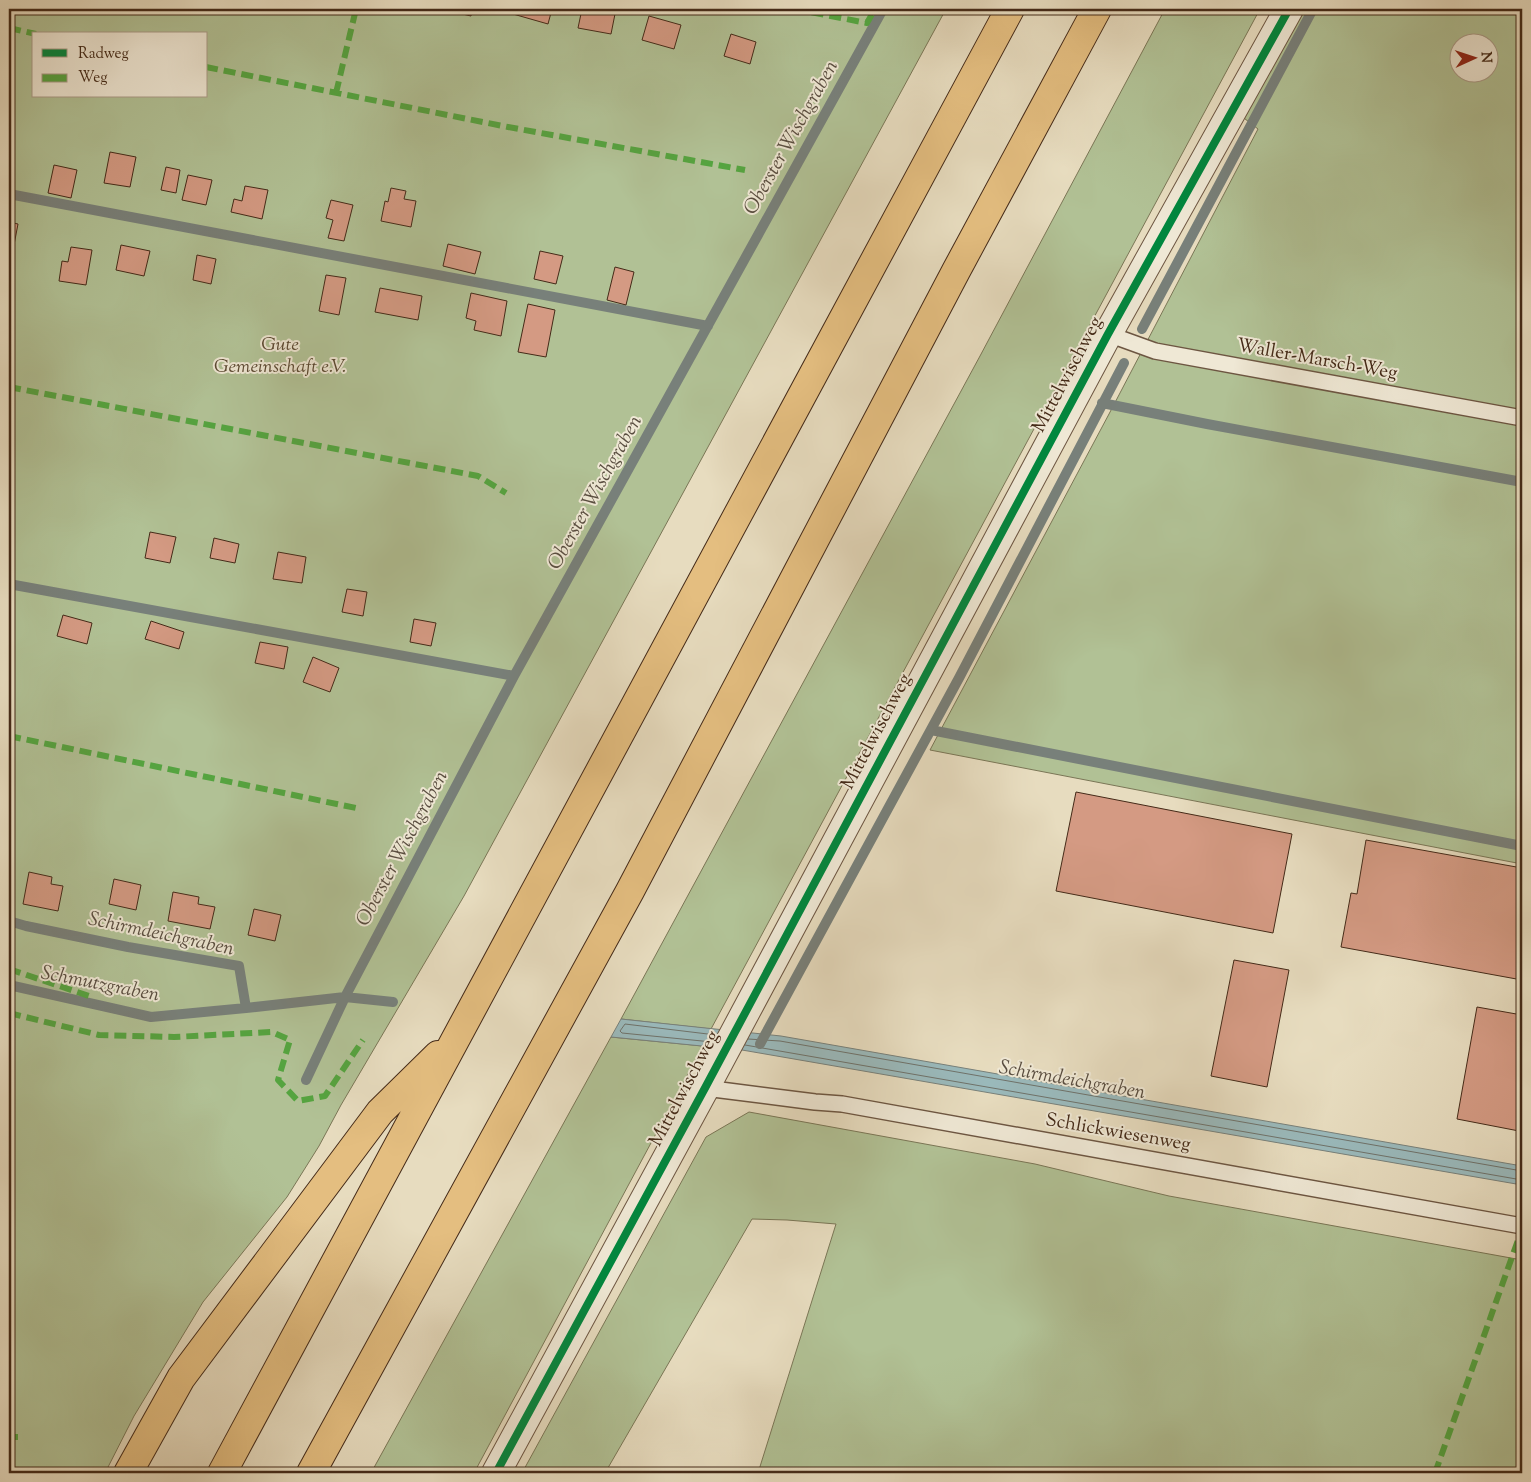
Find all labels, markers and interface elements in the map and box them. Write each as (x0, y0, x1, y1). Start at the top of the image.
legend (32, 32, 208, 98)
north arrow (1448, 32, 1498, 82)
text: Radweg (78, 44, 129, 65)
text: N (1475, 51, 1495, 64)
water label: Oberster Wischgraben (737, 55, 847, 220)
text: Weg (78, 68, 108, 89)
street label: Mittelwischweg (1026, 312, 1110, 438)
park label: Gute Gemeinschaft e.V. (214, 332, 346, 381)
street label: Waller-Marsch-Weg (1234, 333, 1400, 387)
water label: Oberster Wischgraben (541, 410, 651, 575)
street label: Mittelwischweg (835, 669, 919, 795)
water label: Oberster Wischgraben (350, 766, 457, 932)
water label: Schirmdeichgraben (85, 905, 237, 965)
water label: Schmutzgraben (38, 959, 162, 1011)
street label: Mittelwischweg (643, 1026, 727, 1152)
water label: Schirmdeichgraben (996, 1054, 1148, 1108)
street label: Schlickwiesenweg (1043, 1107, 1193, 1159)

